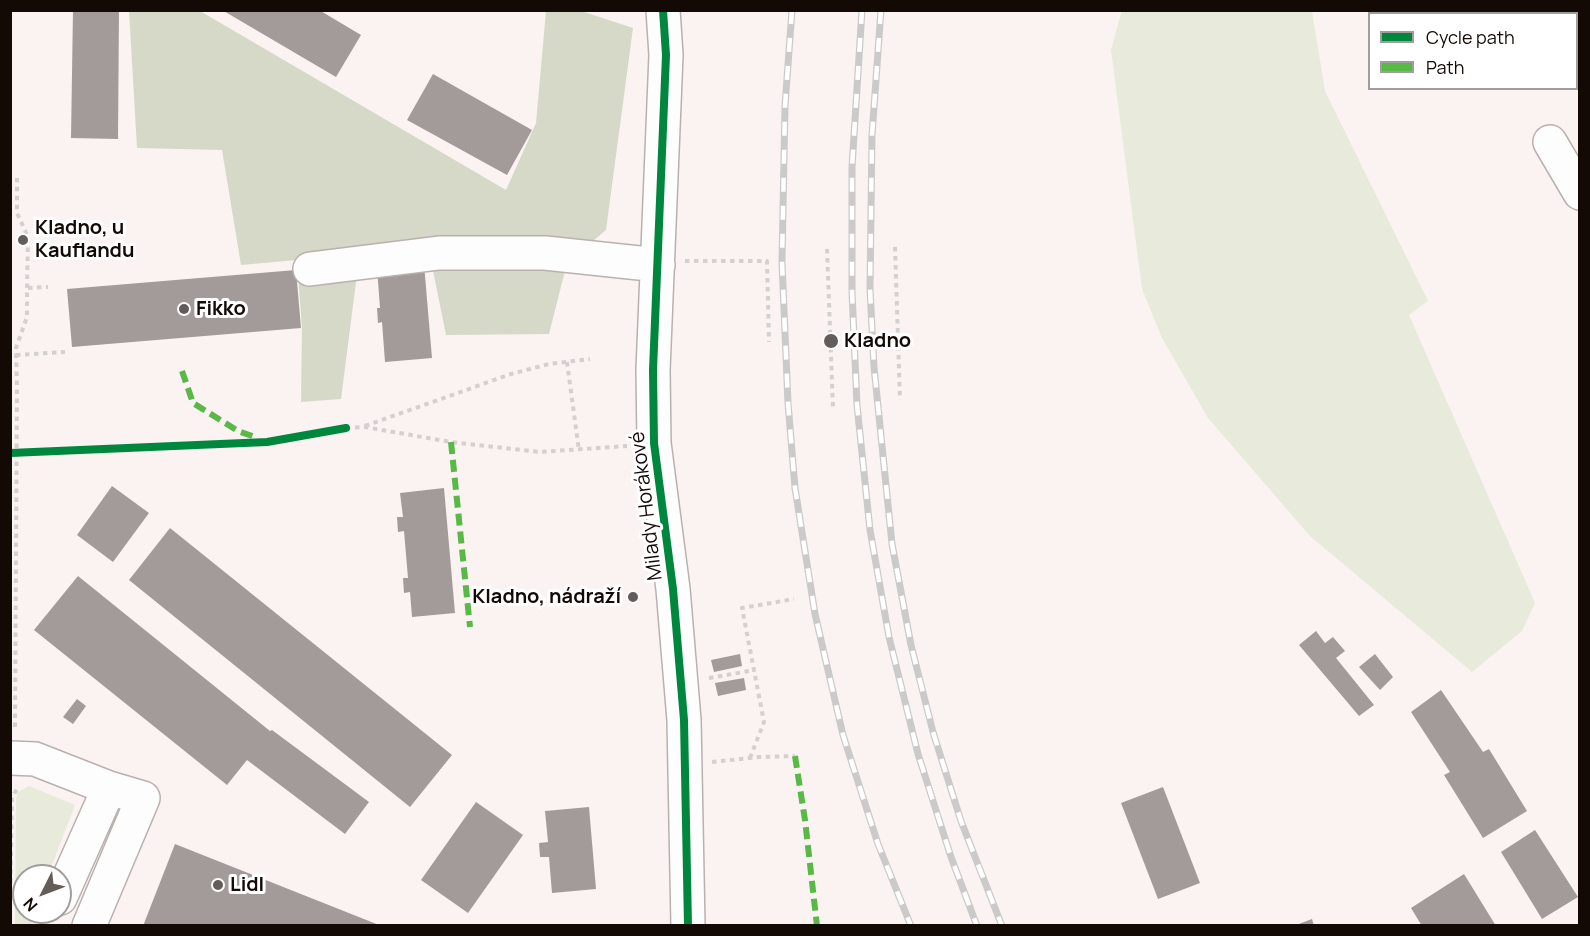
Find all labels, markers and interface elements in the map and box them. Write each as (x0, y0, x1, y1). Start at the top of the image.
legend (1368, 12, 1578, 90)
text: Cycle path (1426, 25, 1515, 49)
text: Path (1426, 55, 1464, 79)
place label: Kladno, u Kauflandu (35, 216, 134, 263)
marker: Kladno, u Kauflandu (16, 233, 30, 247)
place label: Fikko (196, 297, 246, 321)
marker: Fikko (177, 302, 191, 316)
place label: Kladno (844, 329, 911, 353)
marker: Kladno (822, 332, 840, 350)
street label: Milady Horákové (626, 430, 668, 582)
place label: Kladno, nádraží (472, 585, 621, 609)
marker: Kladno, nádraží (626, 590, 640, 604)
north arrow (12, 864, 72, 924)
place label: Lidl (230, 873, 264, 897)
marker: Lidl (211, 878, 225, 892)
text: N (18, 893, 42, 916)

